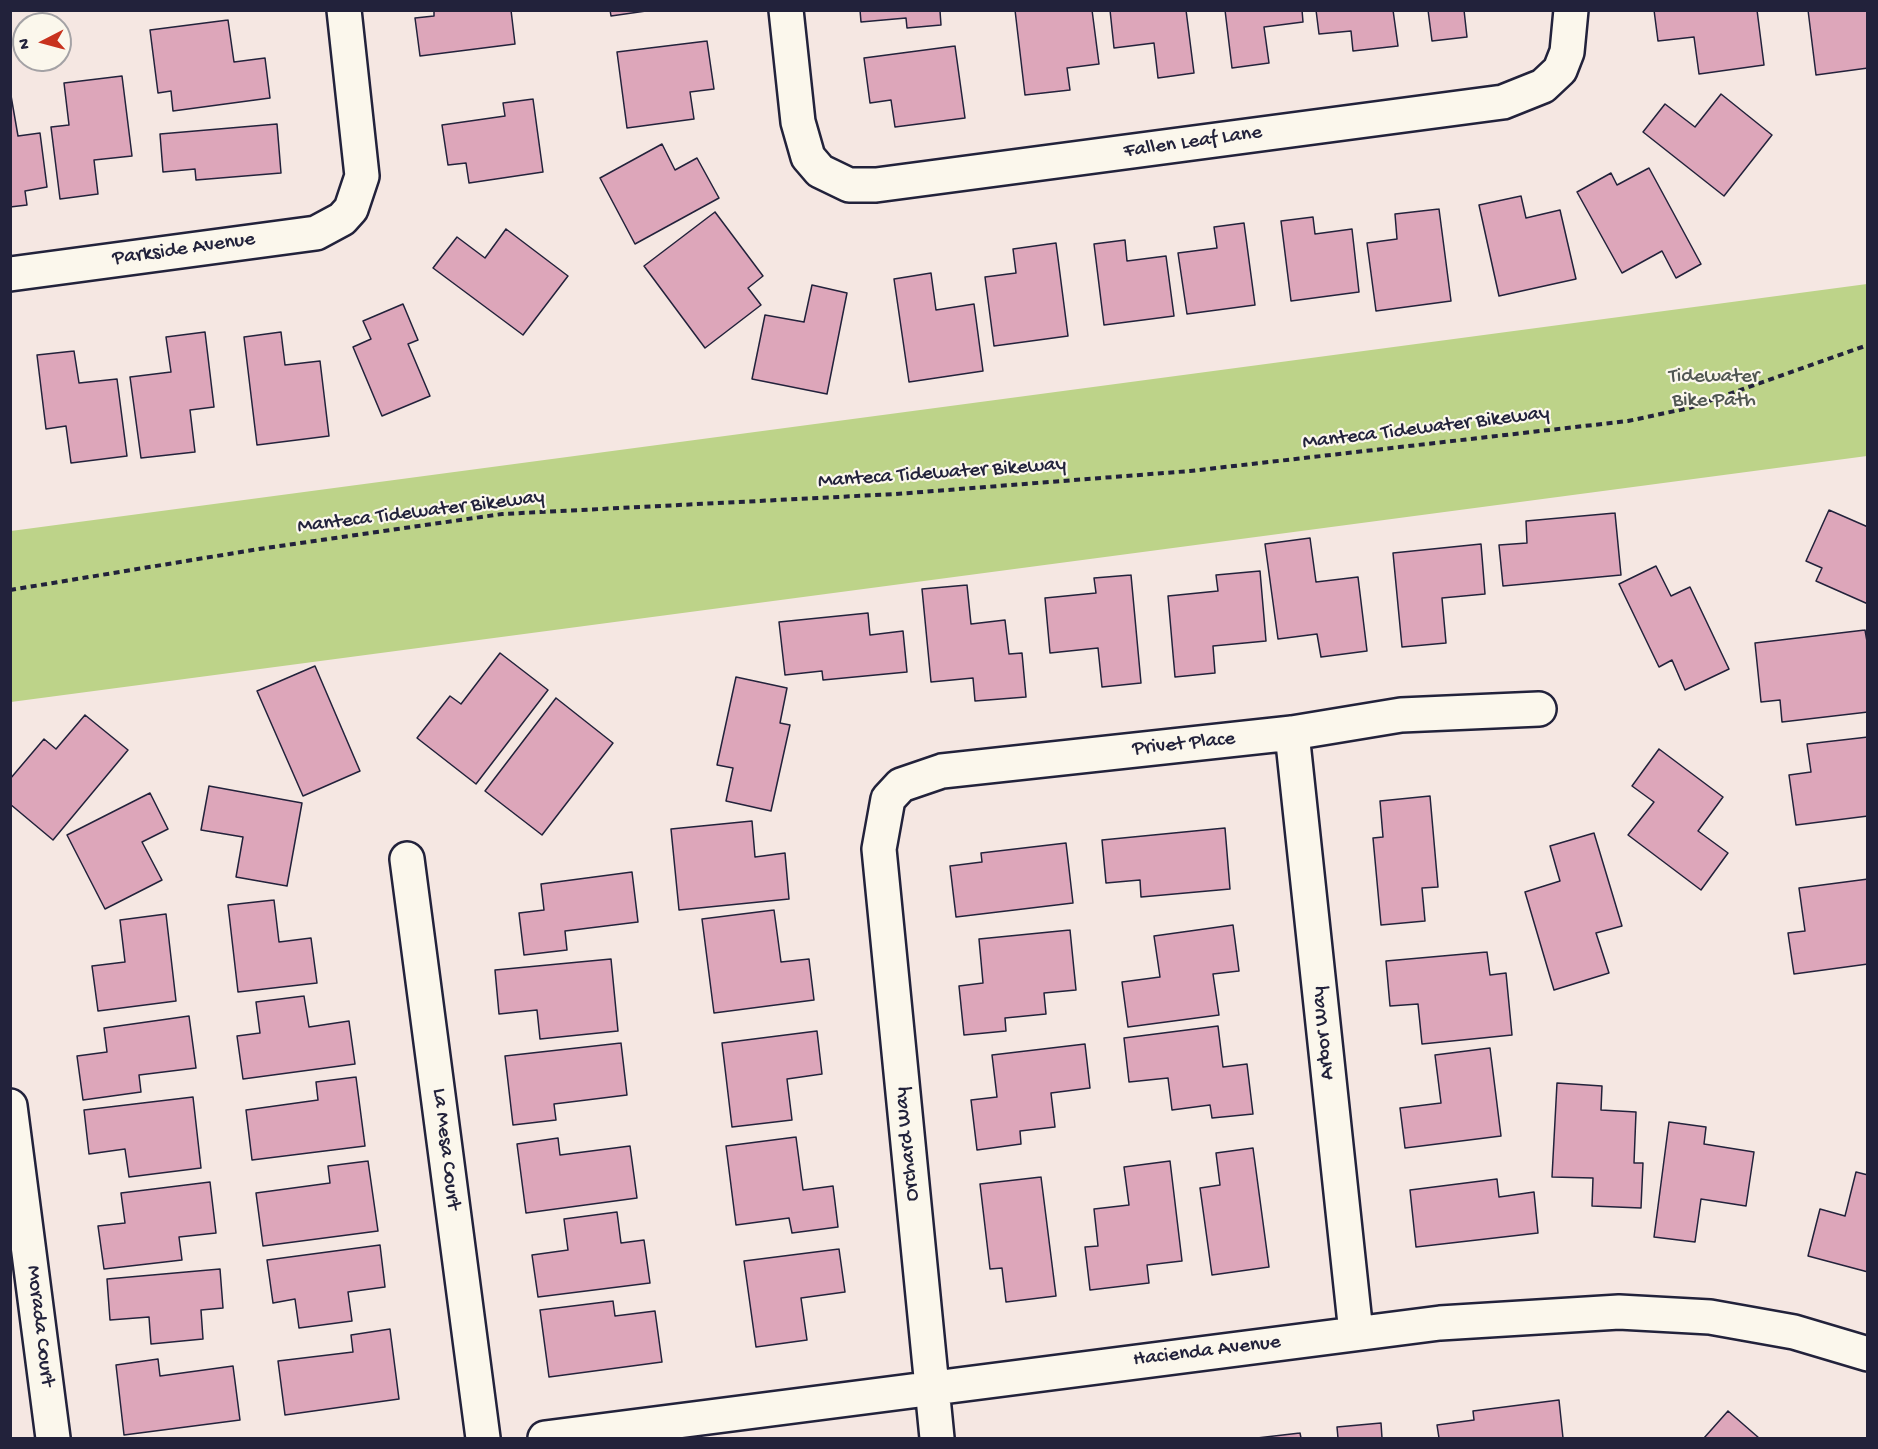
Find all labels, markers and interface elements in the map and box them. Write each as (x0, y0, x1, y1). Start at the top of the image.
north arrow (12, 12, 72, 72)
text: N (16, 38, 36, 50)
street label: Fallen Leaf Lane (1122, 121, 1264, 165)
street label: Parkside Avenue (111, 228, 257, 272)
park label: Tidewater Bike Path (1669, 365, 1759, 415)
street label: Manteca Tidewater Bikeway (1301, 401, 1551, 457)
street label: Manteca Tidewater Bikeway (817, 453, 1067, 495)
street label: Manteca Tidewater Bikeway (296, 485, 546, 541)
street label: Privet Place (1131, 727, 1237, 763)
street label: Arbor Way (1307, 985, 1341, 1081)
street label: Orchard Way (889, 1086, 927, 1202)
street label: La Mesa Court (425, 1087, 465, 1211)
street label: Morada Court (19, 1264, 59, 1388)
street label: Hacienda Avenue (1132, 1330, 1282, 1374)

